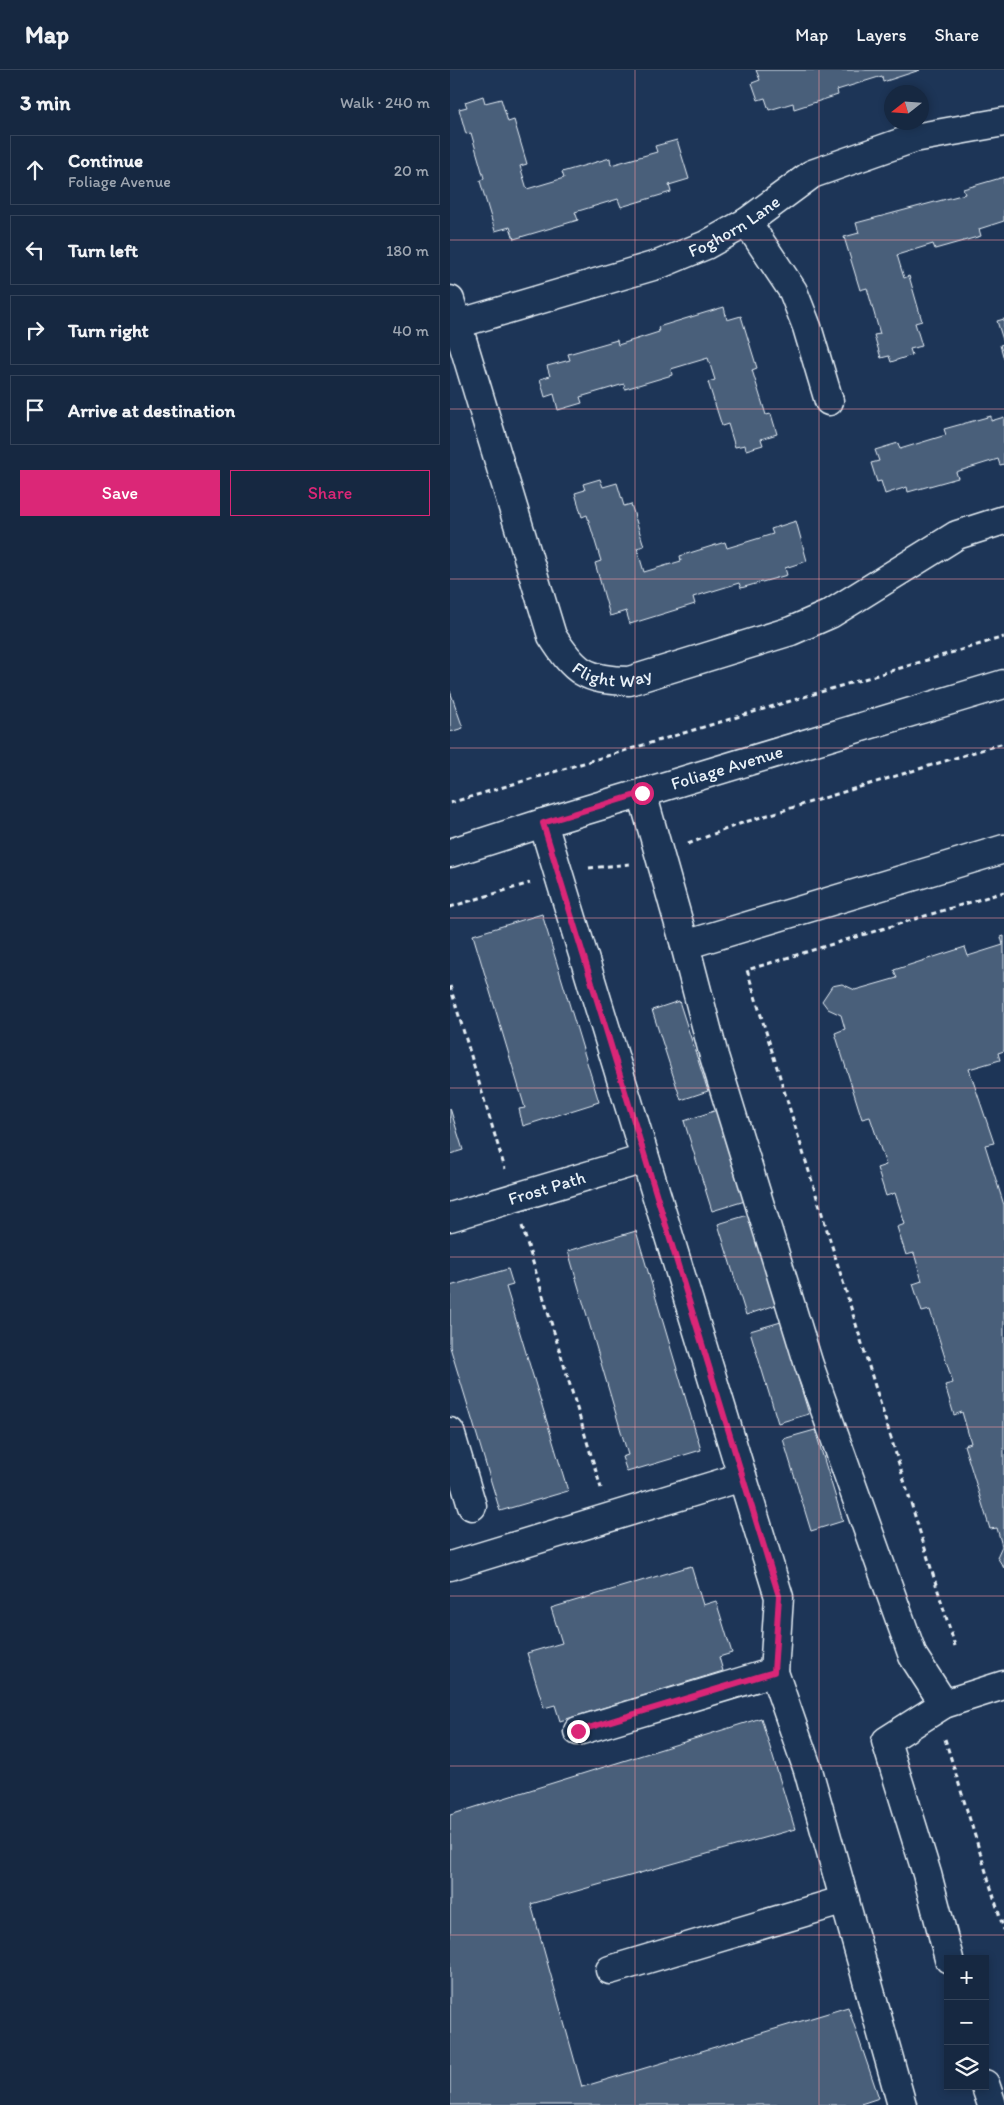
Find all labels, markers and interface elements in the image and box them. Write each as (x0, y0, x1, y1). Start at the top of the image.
text: Map (25, 20, 69, 49)
text: Map (795, 24, 828, 46)
text: Layers (856, 24, 906, 46)
text: Share (934, 24, 979, 46)
north arrow (884, 85, 929, 130)
text: 3 min (20, 90, 70, 115)
text: Walk · 240 m (340, 93, 430, 112)
text: Continue (68, 149, 143, 172)
icon: ahead (21, 156, 49, 184)
text: 20 m (394, 161, 429, 180)
text: Foliage Avenue (68, 172, 171, 191)
street label: Foghorn Lane (685, 190, 784, 262)
icon: left (21, 236, 49, 264)
text: Turn left (68, 239, 138, 262)
text: 180 m (386, 241, 429, 260)
icon: right (21, 316, 49, 344)
text: Turn right (68, 319, 149, 342)
text: 40 m (392, 321, 429, 340)
icon: arrive (21, 396, 49, 424)
text: Arrive at destination (68, 399, 235, 422)
button: Save (20, 470, 220, 516)
button: Share (230, 470, 430, 516)
street label: Flight Way (568, 657, 655, 692)
street label: Foliage Avenue (668, 740, 786, 795)
route start (631, 782, 654, 805)
street label: Frost Path (506, 1166, 588, 1210)
route end (567, 1720, 590, 1743)
map controls (944, 1955, 989, 2090)
button: + (944, 1955, 989, 2000)
button: − (944, 2000, 989, 2045)
button: layers (944, 2045, 989, 2090)

